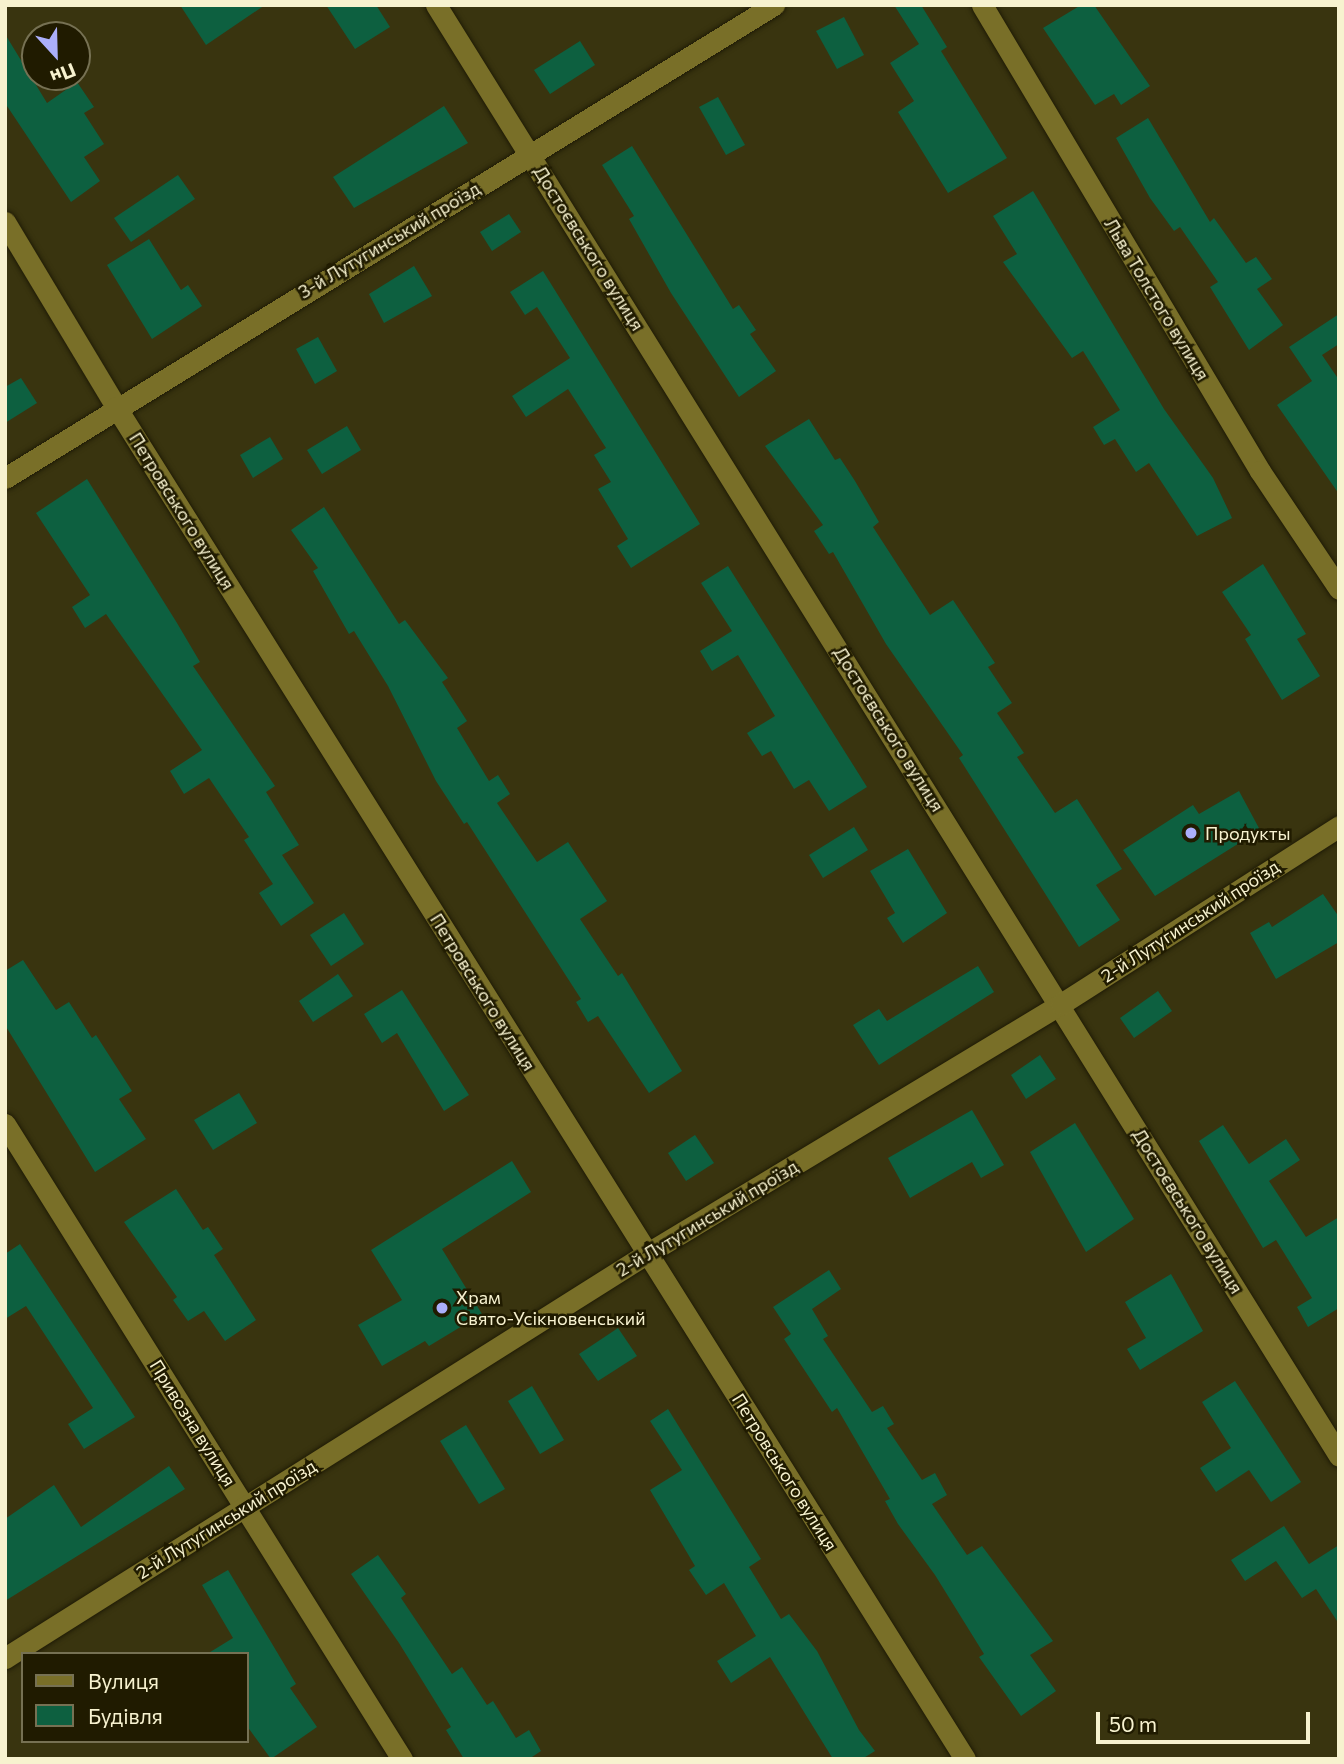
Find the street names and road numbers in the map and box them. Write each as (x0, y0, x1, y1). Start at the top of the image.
street label: Достоєвського вулиця (529, 162, 649, 334)
street label: 3-й Лутугинський проїзд (294, 177, 484, 303)
street label: Льва Толстого вулиця (1100, 214, 1214, 384)
street label: Петровського вулиця (125, 428, 239, 594)
street label: Достоєвського вулиця (829, 643, 949, 815)
street label: 2-й Лутугинський проїзд (1097, 855, 1283, 987)
street label: Петровського вулиця (426, 909, 540, 1075)
street label: Достоєвського вулиця (1128, 1125, 1248, 1297)
street label: 2-й Лутугинський проїзд (612, 1155, 802, 1281)
street label: Привозна вулиця (145, 1356, 241, 1490)
street label: Петровського вулиця (728, 1389, 842, 1555)
street label: 2-й Лутугинський проїзд (132, 1455, 320, 1583)

